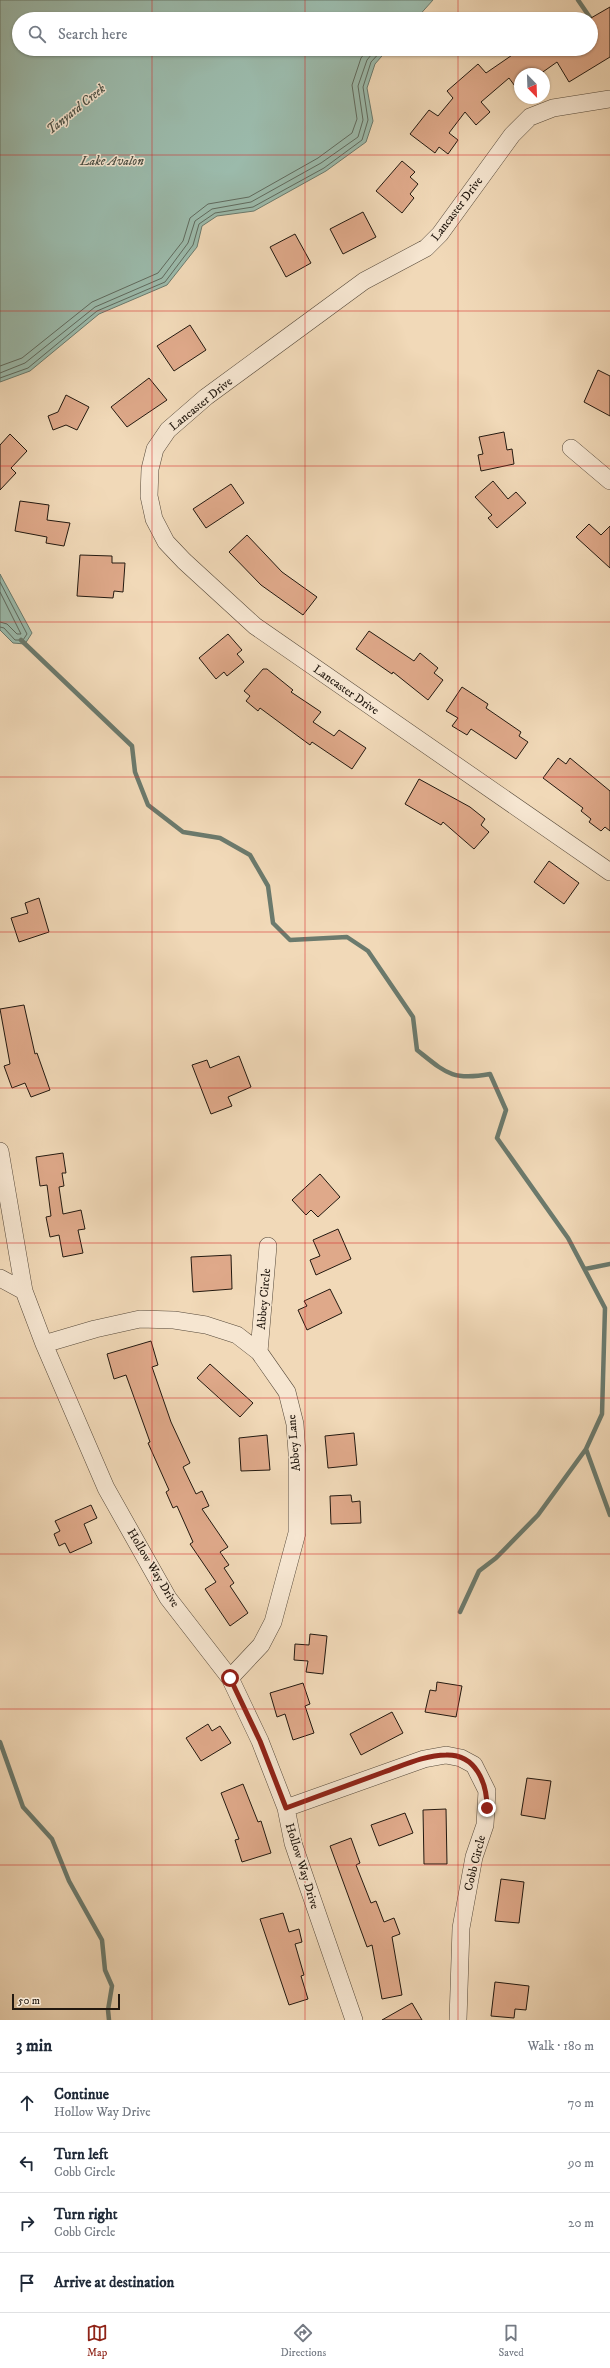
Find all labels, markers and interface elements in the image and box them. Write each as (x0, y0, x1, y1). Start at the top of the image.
search box (12, 12, 598, 56)
icon: search (26, 23, 48, 45)
text: Search here (58, 25, 127, 44)
north arrow (514, 68, 550, 104)
water label: Tanyard Creek (43, 80, 109, 138)
water label: Lake Avalon (79, 153, 144, 169)
street label: Lancaster Drive (428, 174, 486, 244)
street label: Lancaster Drive (166, 374, 236, 434)
street label: Lancaster Drive (310, 662, 382, 718)
street label: Abbey Circle (254, 1268, 274, 1330)
street label: Abbey Lane (284, 1414, 304, 1472)
street label: Hollow Way Drive (124, 1526, 182, 1610)
route start (221, 1669, 239, 1687)
route end (478, 1799, 496, 1817)
street label: Hollow Way Drive (282, 1821, 322, 1911)
street label: Cobb Circle (461, 1834, 489, 1892)
scale bar (12, 1992, 120, 2011)
text: 50 m (18, 1994, 40, 2008)
text: 3 min (16, 2035, 52, 2057)
text: Walk · 180 m (527, 2038, 594, 2054)
text: Continue (54, 2085, 109, 2104)
icon: ahead (16, 2092, 38, 2114)
text: 70 m (568, 2095, 594, 2111)
text: Hollow Way Drive (54, 2104, 151, 2120)
text: Turn left (54, 2145, 108, 2164)
icon: left (16, 2152, 38, 2174)
text: 90 m (568, 2155, 594, 2171)
text: Cobb Circle (54, 2164, 116, 2180)
text: Turn right (54, 2205, 117, 2224)
icon: right (16, 2212, 38, 2234)
text: 20 m (568, 2215, 594, 2231)
text: Cobb Circle (54, 2224, 116, 2240)
icon: arrive (16, 2272, 38, 2294)
text: Arrive at destination (54, 2273, 174, 2292)
tab: Map (86, 2322, 108, 2360)
tab: Directions (281, 2322, 326, 2360)
tab: Saved (499, 2322, 524, 2360)

